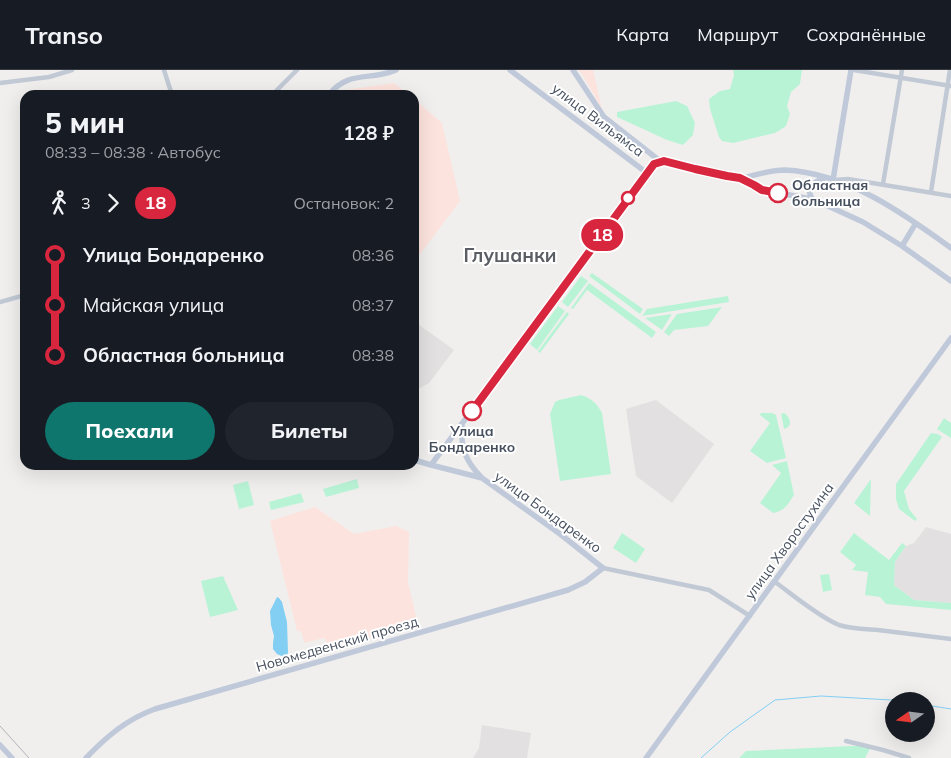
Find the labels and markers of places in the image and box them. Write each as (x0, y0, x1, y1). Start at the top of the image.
place label: Областная больница (792, 176, 868, 210)
marker: Областная больница (768, 183, 788, 203)
unlabelled marker (621, 191, 635, 205)
marker: Улица Бондаренко (462, 401, 482, 421)
place label: Улица Бондаренко (429, 422, 515, 456)

